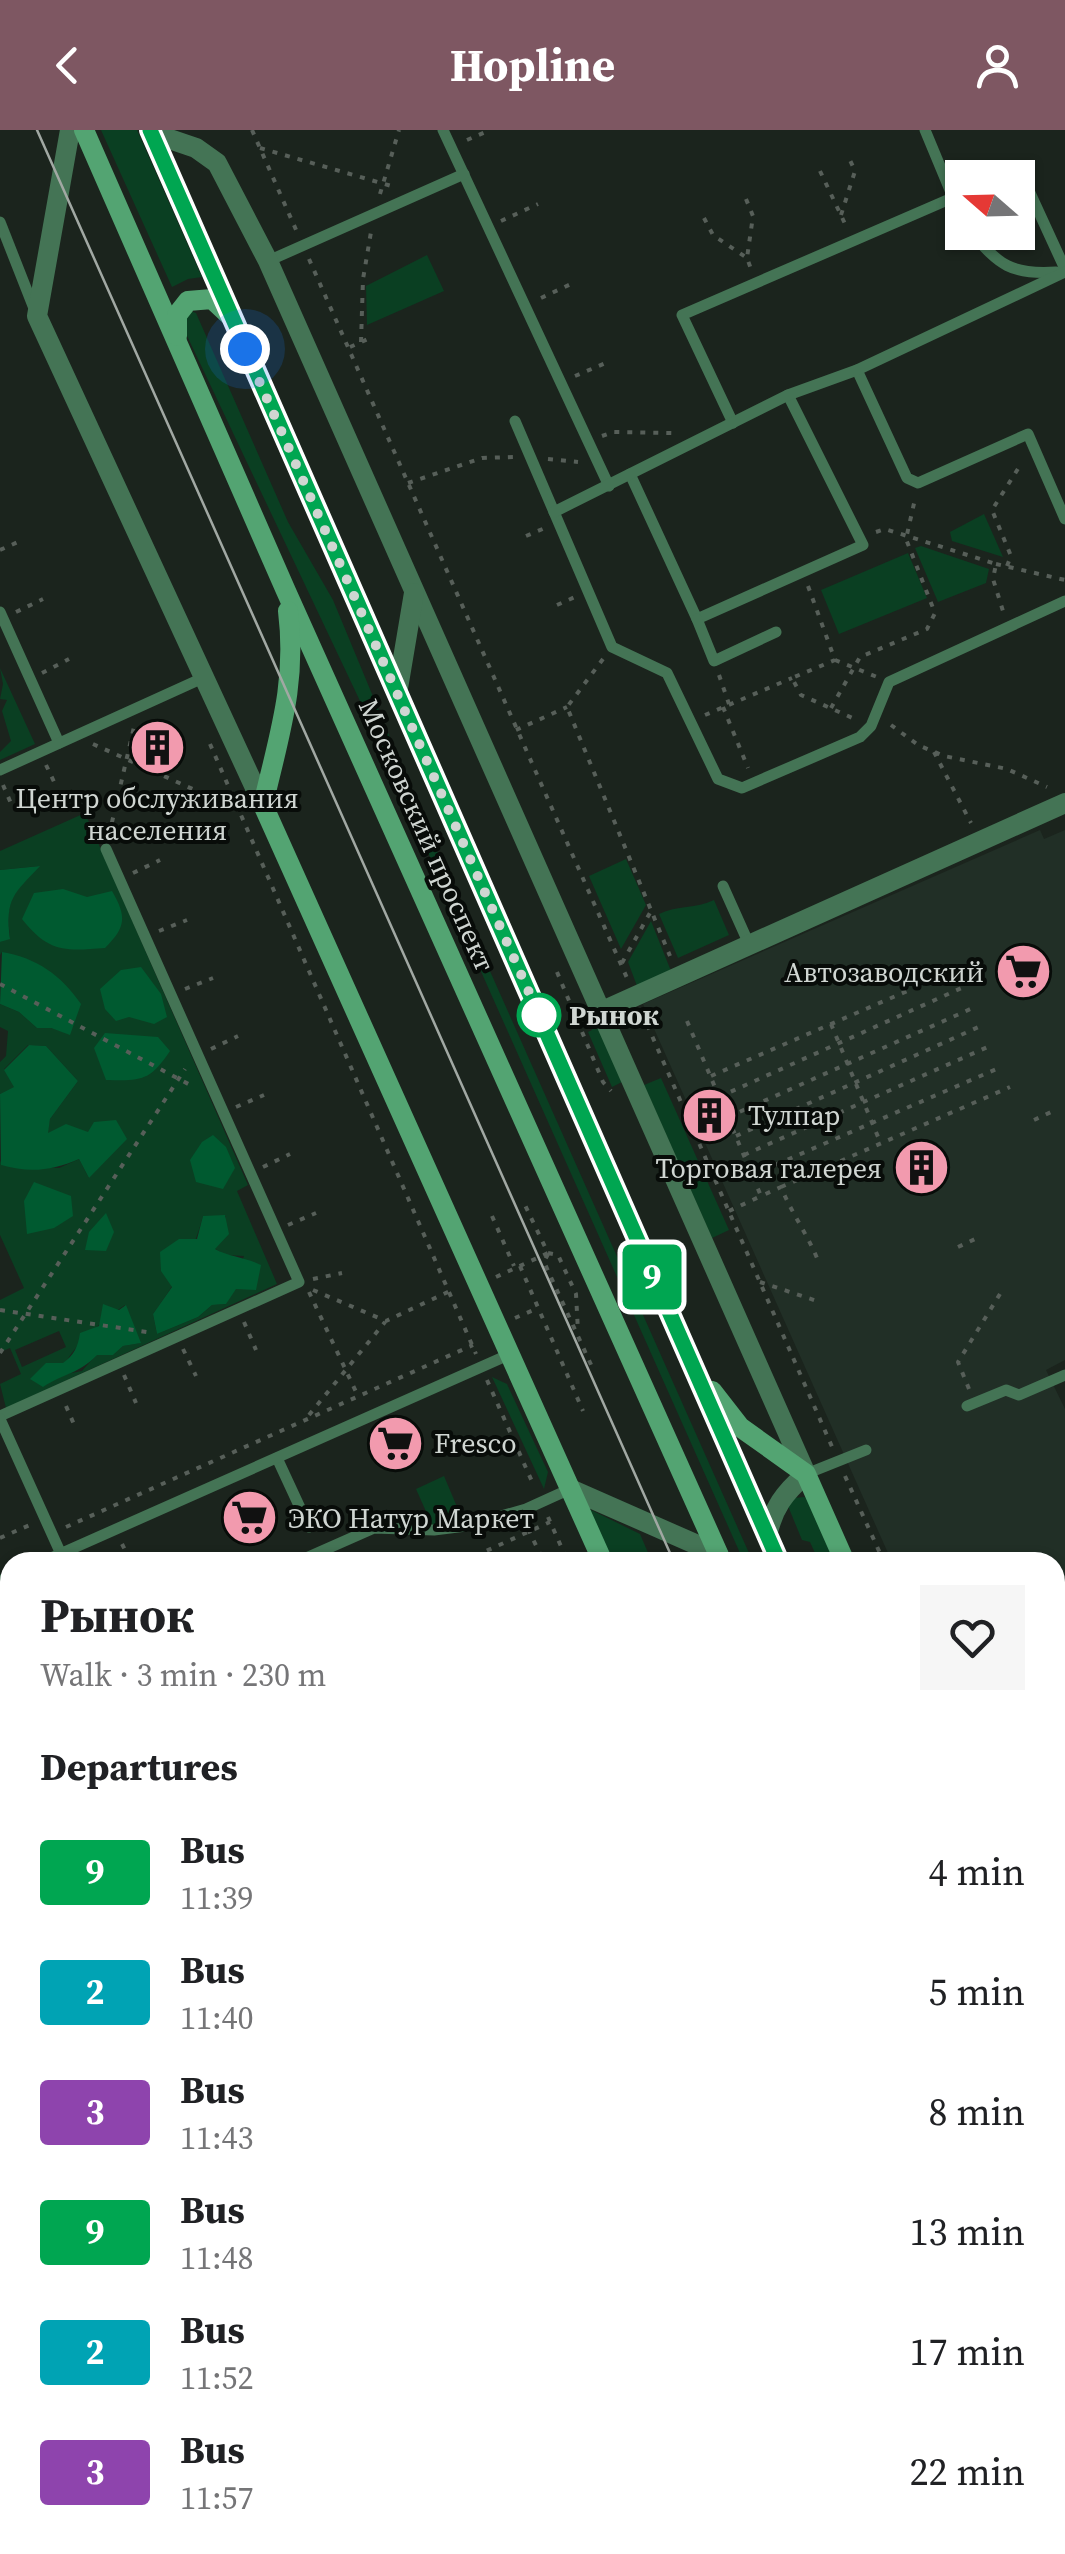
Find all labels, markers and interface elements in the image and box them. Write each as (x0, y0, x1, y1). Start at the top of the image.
text: Hopline (450, 34, 615, 96)
icon: back (40, 38, 95, 93)
icon: person (970, 38, 1025, 93)
north arrow (945, 160, 1035, 250)
map controls (945, 160, 1035, 250)
your location (220, 324, 270, 374)
street label: Московский проспект (350, 693, 504, 977)
building icon: Центр обслуживания населения (127, 717, 187, 777)
place label: Центр обслуживания населения (15, 779, 299, 849)
supermarket icon: Автозаводский (993, 942, 1053, 1002)
place label: Автозаводский (784, 953, 984, 991)
marker: Рынок (518, 994, 560, 1036)
place label: Рынок (569, 996, 660, 1034)
building icon: Тулпар (679, 1085, 739, 1145)
place label: Тулпар (748, 1096, 840, 1134)
building icon: Торговая галерея (891, 1138, 951, 1198)
place label: Торговая галерея (655, 1149, 882, 1187)
line badge: 9 (620, 1244, 684, 1310)
text: 9 (643, 1253, 661, 1301)
supermarket icon: Fresco (365, 1413, 425, 1473)
place label: Fresco (434, 1424, 517, 1462)
supermarket icon: ЭКО Натур Маркет (219, 1488, 279, 1548)
place label: ЭКО Натур Маркет (288, 1499, 535, 1537)
text: Рынок (40, 1582, 194, 1648)
button: heart (920, 1585, 1025, 1690)
text: Walk · 3 min · 230 m (40, 1653, 326, 1697)
text: Departures (40, 1741, 238, 1793)
text: Bus (180, 1824, 245, 1876)
text: 4 min (929, 1846, 1025, 1898)
text: 9 (86, 1848, 104, 1896)
text: 11:39 (180, 1876, 254, 1920)
text: Bus (180, 1944, 245, 1996)
text: 5 min (929, 1966, 1025, 2018)
text: 2 (86, 1968, 104, 2016)
text: 11:40 (180, 1996, 254, 2040)
text: Bus (180, 2064, 245, 2116)
text: 8 min (929, 2086, 1025, 2138)
text: 3 (86, 2088, 104, 2136)
text: 11:43 (180, 2116, 254, 2160)
text: Bus (180, 2184, 245, 2236)
text: 13 min (910, 2206, 1025, 2258)
text: 9 (86, 2208, 104, 2256)
text: 11:48 (180, 2236, 254, 2280)
text: Bus (180, 2304, 245, 2356)
text: 17 min (910, 2326, 1025, 2378)
text: 2 (86, 2328, 104, 2376)
text: 11:52 (180, 2356, 254, 2400)
text: Bus (180, 2424, 245, 2476)
text: 22 min (910, 2446, 1025, 2498)
text: 3 (86, 2448, 104, 2496)
text: 11:57 (180, 2476, 254, 2520)

